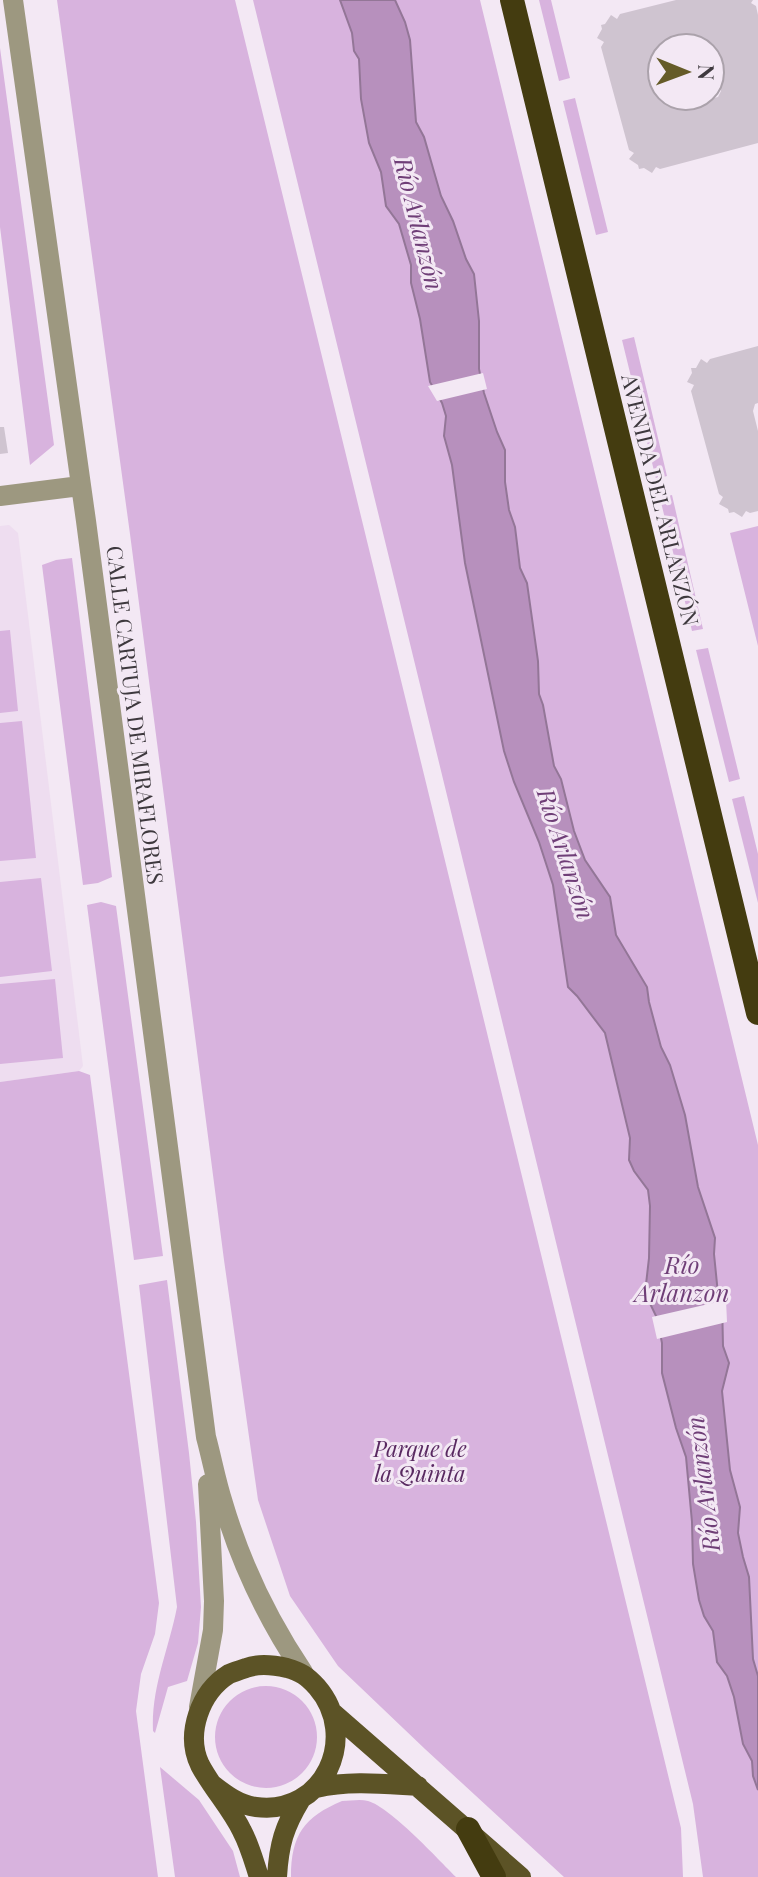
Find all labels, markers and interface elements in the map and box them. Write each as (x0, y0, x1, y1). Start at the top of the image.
north arrow (646, 32, 726, 112)
text: N (692, 64, 722, 81)
water label: Río Arlanzón (388, 153, 452, 293)
street label: AVENIDA DEL ARLANZÓN (615, 370, 707, 629)
street label: CALLE CARTUJA DE MIRAFLORES (100, 544, 172, 886)
water label: Río Arlanzón (530, 783, 603, 923)
water label: Río Arlanzon (632, 1248, 729, 1308)
water label: Río Arlanzón (678, 1415, 726, 1555)
park label: Parque de la Quinta (372, 1433, 467, 1488)

